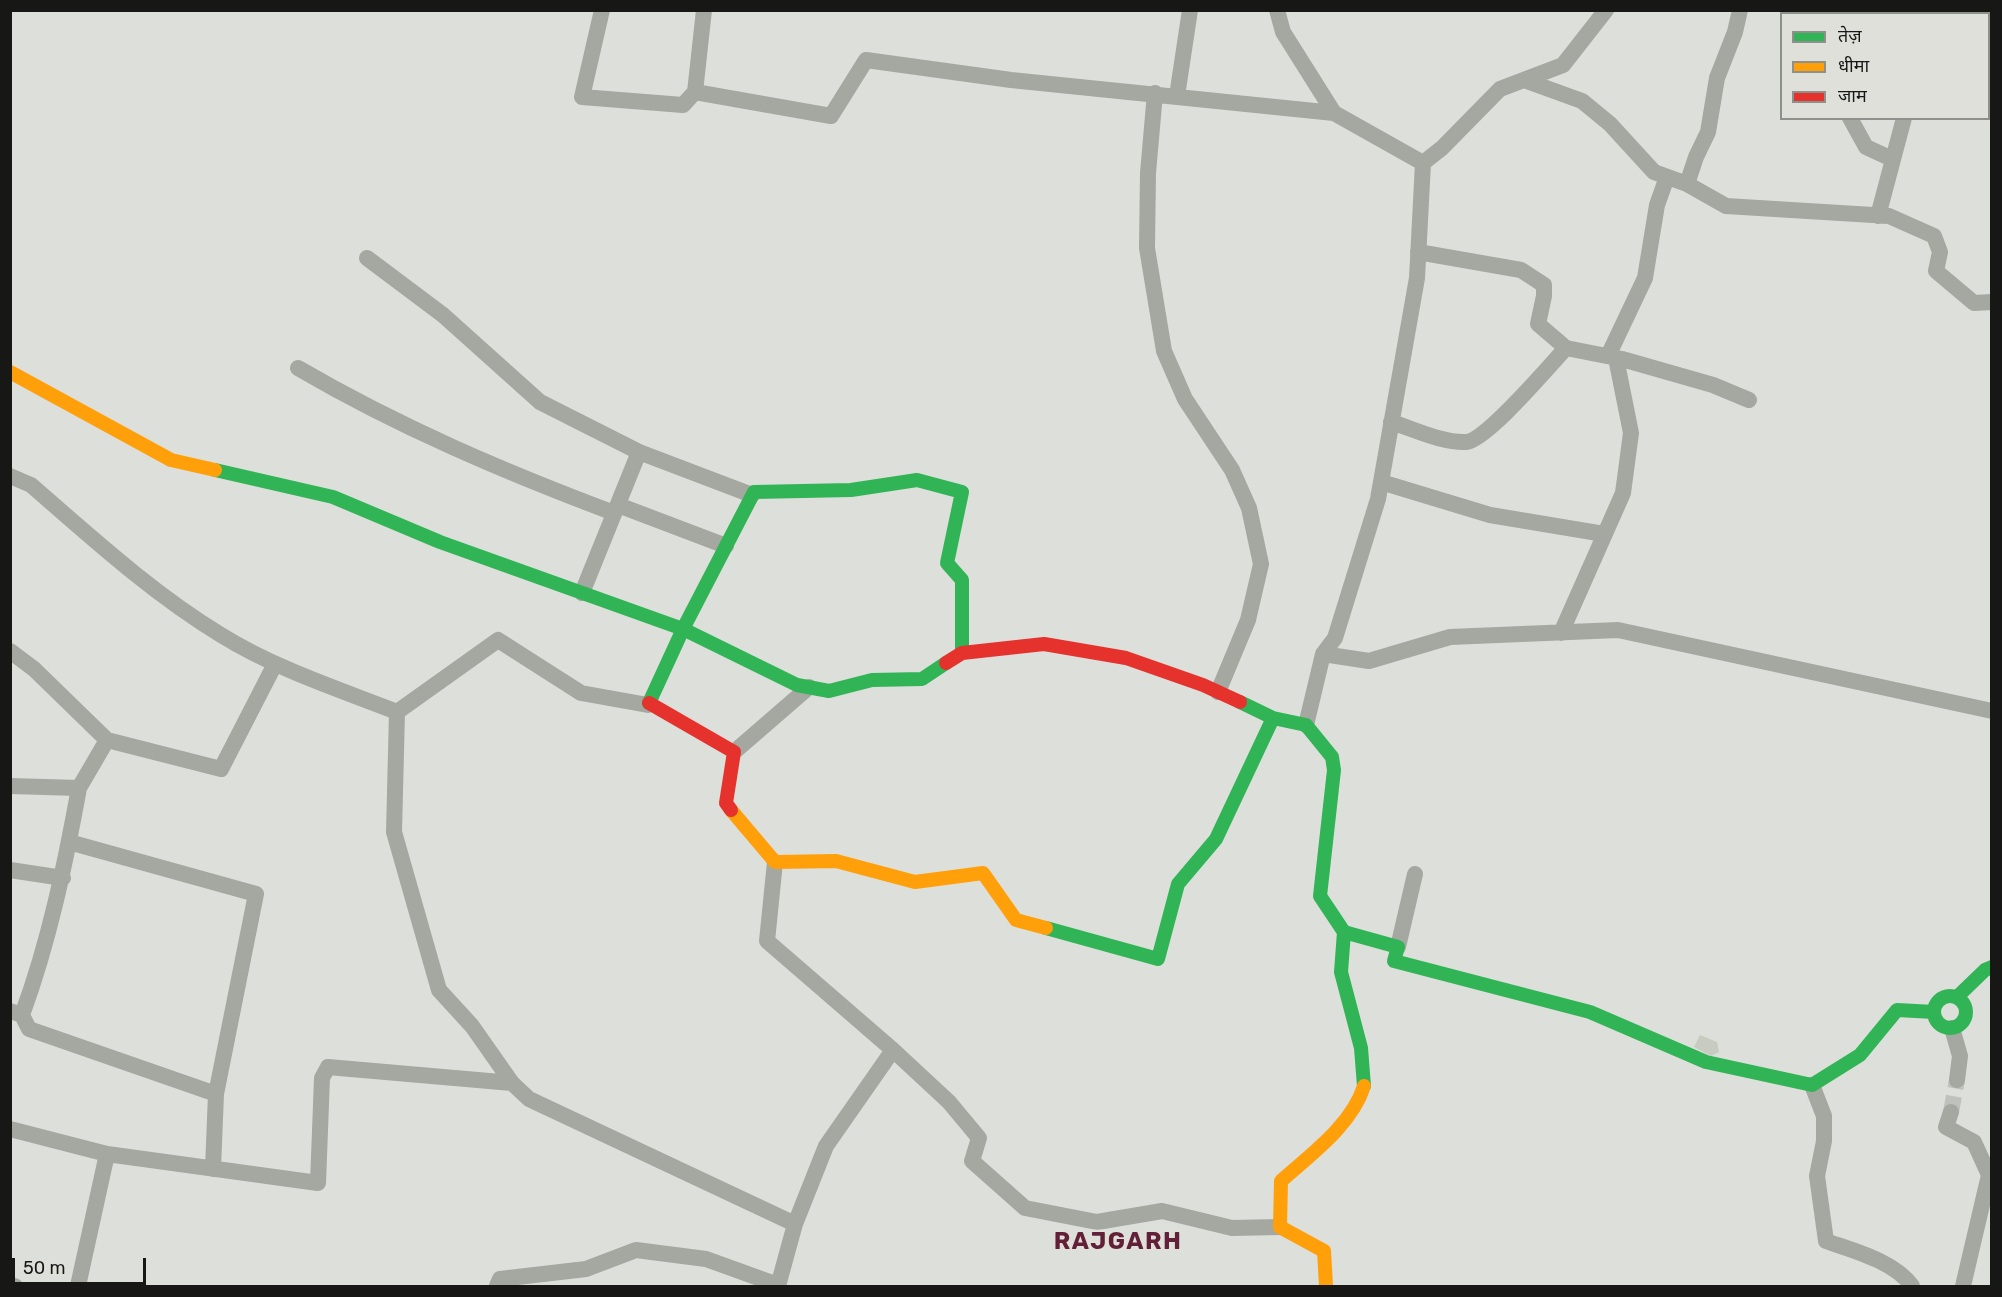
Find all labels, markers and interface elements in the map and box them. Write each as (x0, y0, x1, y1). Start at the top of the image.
legend (1780, 12, 1990, 120)
text: तेज़ (1838, 25, 1862, 47)
text: धीमा (1838, 55, 1869, 77)
text: जाम (1838, 85, 1867, 107)
district label: RAJGARH (1054, 1228, 1182, 1256)
scale bar (15, 1246, 148, 1284)
text: 50 m (23, 1257, 66, 1279)

